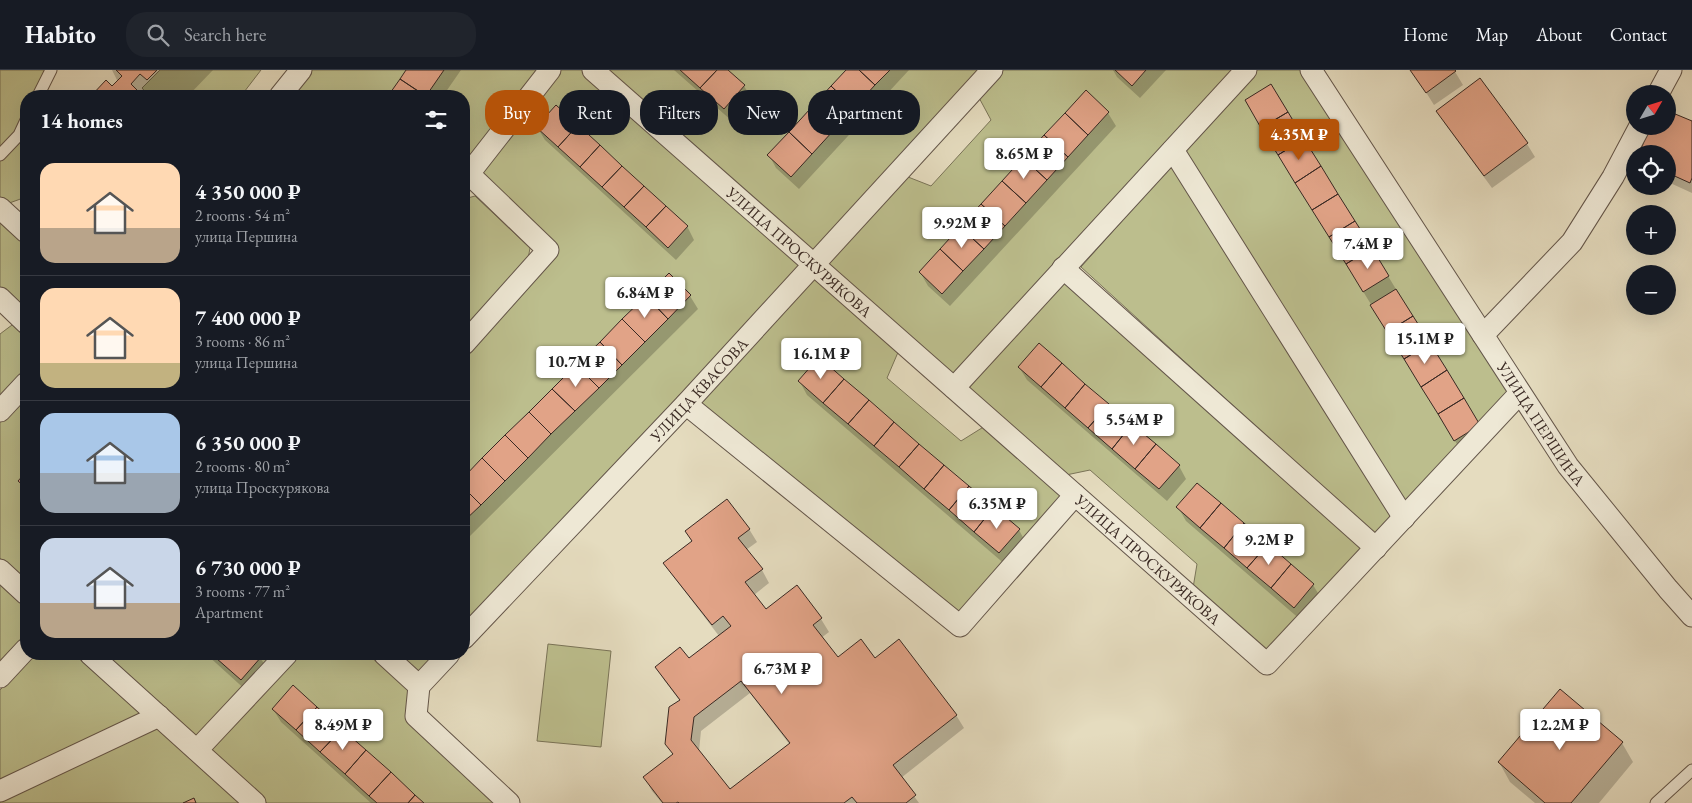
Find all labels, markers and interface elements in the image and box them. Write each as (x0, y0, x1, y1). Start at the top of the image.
search box (126, 12, 476, 57)
text: Habito (25, 19, 96, 50)
icon: search (144, 21, 172, 49)
text: Search here (184, 22, 266, 47)
text: Home (1403, 23, 1448, 46)
text: Map (1476, 23, 1508, 46)
text: About (1536, 23, 1582, 46)
text: Contact (1610, 23, 1667, 46)
north arrow (1626, 85, 1676, 135)
map controls (1626, 85, 1676, 315)
chip: Buy (485, 90, 549, 135)
chip: Rent (559, 90, 630, 135)
chip: Filters (640, 90, 718, 135)
chip: New (728, 90, 798, 135)
chip: Apartment (808, 90, 920, 135)
icon: filters (422, 106, 450, 134)
text: 14 homes (40, 107, 123, 134)
pin: 4.35M ₽ (1253, 118, 1345, 161)
text: 4.35M ₽ (1270, 124, 1328, 145)
pin: 8.65M ₽ (978, 138, 1070, 180)
text: 8.65M ₽ (995, 143, 1053, 164)
button: locate (1626, 145, 1676, 195)
text: 4 350 000 ₽ (195, 178, 301, 205)
street label: УЛИЦА ПРОСКУРЯКОВА (721, 182, 877, 323)
icon: home (80, 183, 140, 243)
text: 2 rooms · 54 m² (195, 205, 290, 226)
button: + (1626, 205, 1676, 255)
pin: 9.92M ₽ (916, 206, 1008, 249)
text: 9.92M ₽ (933, 212, 991, 233)
text: улица Першина (195, 226, 298, 247)
pin: 7.4M ₽ (1327, 228, 1409, 270)
text: 7.4M ₽ (1343, 233, 1393, 254)
button: − (1626, 265, 1676, 315)
pin: 6.84M ₽ (599, 276, 691, 319)
text: 6.84M ₽ (616, 282, 674, 303)
text: 7 400 000 ₽ (195, 304, 301, 331)
icon: home (80, 308, 140, 368)
pin: 15.1M ₽ (1379, 322, 1471, 365)
text: 15.1M ₽ (1396, 328, 1454, 349)
text: 3 rooms · 86 m² (195, 331, 290, 352)
street label: УЛИЦА КВАСОВА (645, 333, 753, 447)
pin: 16.1M ₽ (775, 338, 867, 380)
text: 16.1M ₽ (792, 343, 850, 364)
pin: 10.7M ₽ (530, 346, 622, 388)
text: 10.7M ₽ (547, 351, 605, 372)
text: улица Першина (195, 352, 298, 373)
street label: УЛИЦА ПЕРШИНА (1492, 357, 1590, 491)
pin: 5.54M ₽ (1088, 404, 1180, 446)
text: 5.54M ₽ (1105, 409, 1163, 430)
text: 6 350 000 ₽ (195, 429, 301, 456)
icon: home (80, 433, 140, 493)
text: 2 rooms · 80 m² (195, 456, 290, 477)
text: улица Проскурякова (195, 477, 330, 498)
pin: 6.35M ₽ (951, 488, 1043, 530)
street label: УЛИЦА ПРОСКУРЯКОВА (1070, 489, 1226, 630)
text: 6.35M ₽ (968, 493, 1026, 514)
pin: 9.2M ₽ (1228, 524, 1310, 566)
text: 9.2M ₽ (1244, 529, 1294, 550)
text: 6 730 000 ₽ (195, 554, 301, 581)
icon: home (80, 558, 140, 618)
text: 3 rooms · 77 m² (195, 581, 290, 602)
text: Apartment (195, 602, 263, 623)
pin: 6.73M ₽ (736, 652, 828, 695)
text: 6.73M ₽ (753, 658, 811, 679)
pin: 8.49M ₽ (297, 708, 389, 751)
pin: 12.2M ₽ (1514, 708, 1606, 751)
text: 8.49M ₽ (314, 714, 372, 735)
text: 12.2M ₽ (1531, 714, 1589, 735)

